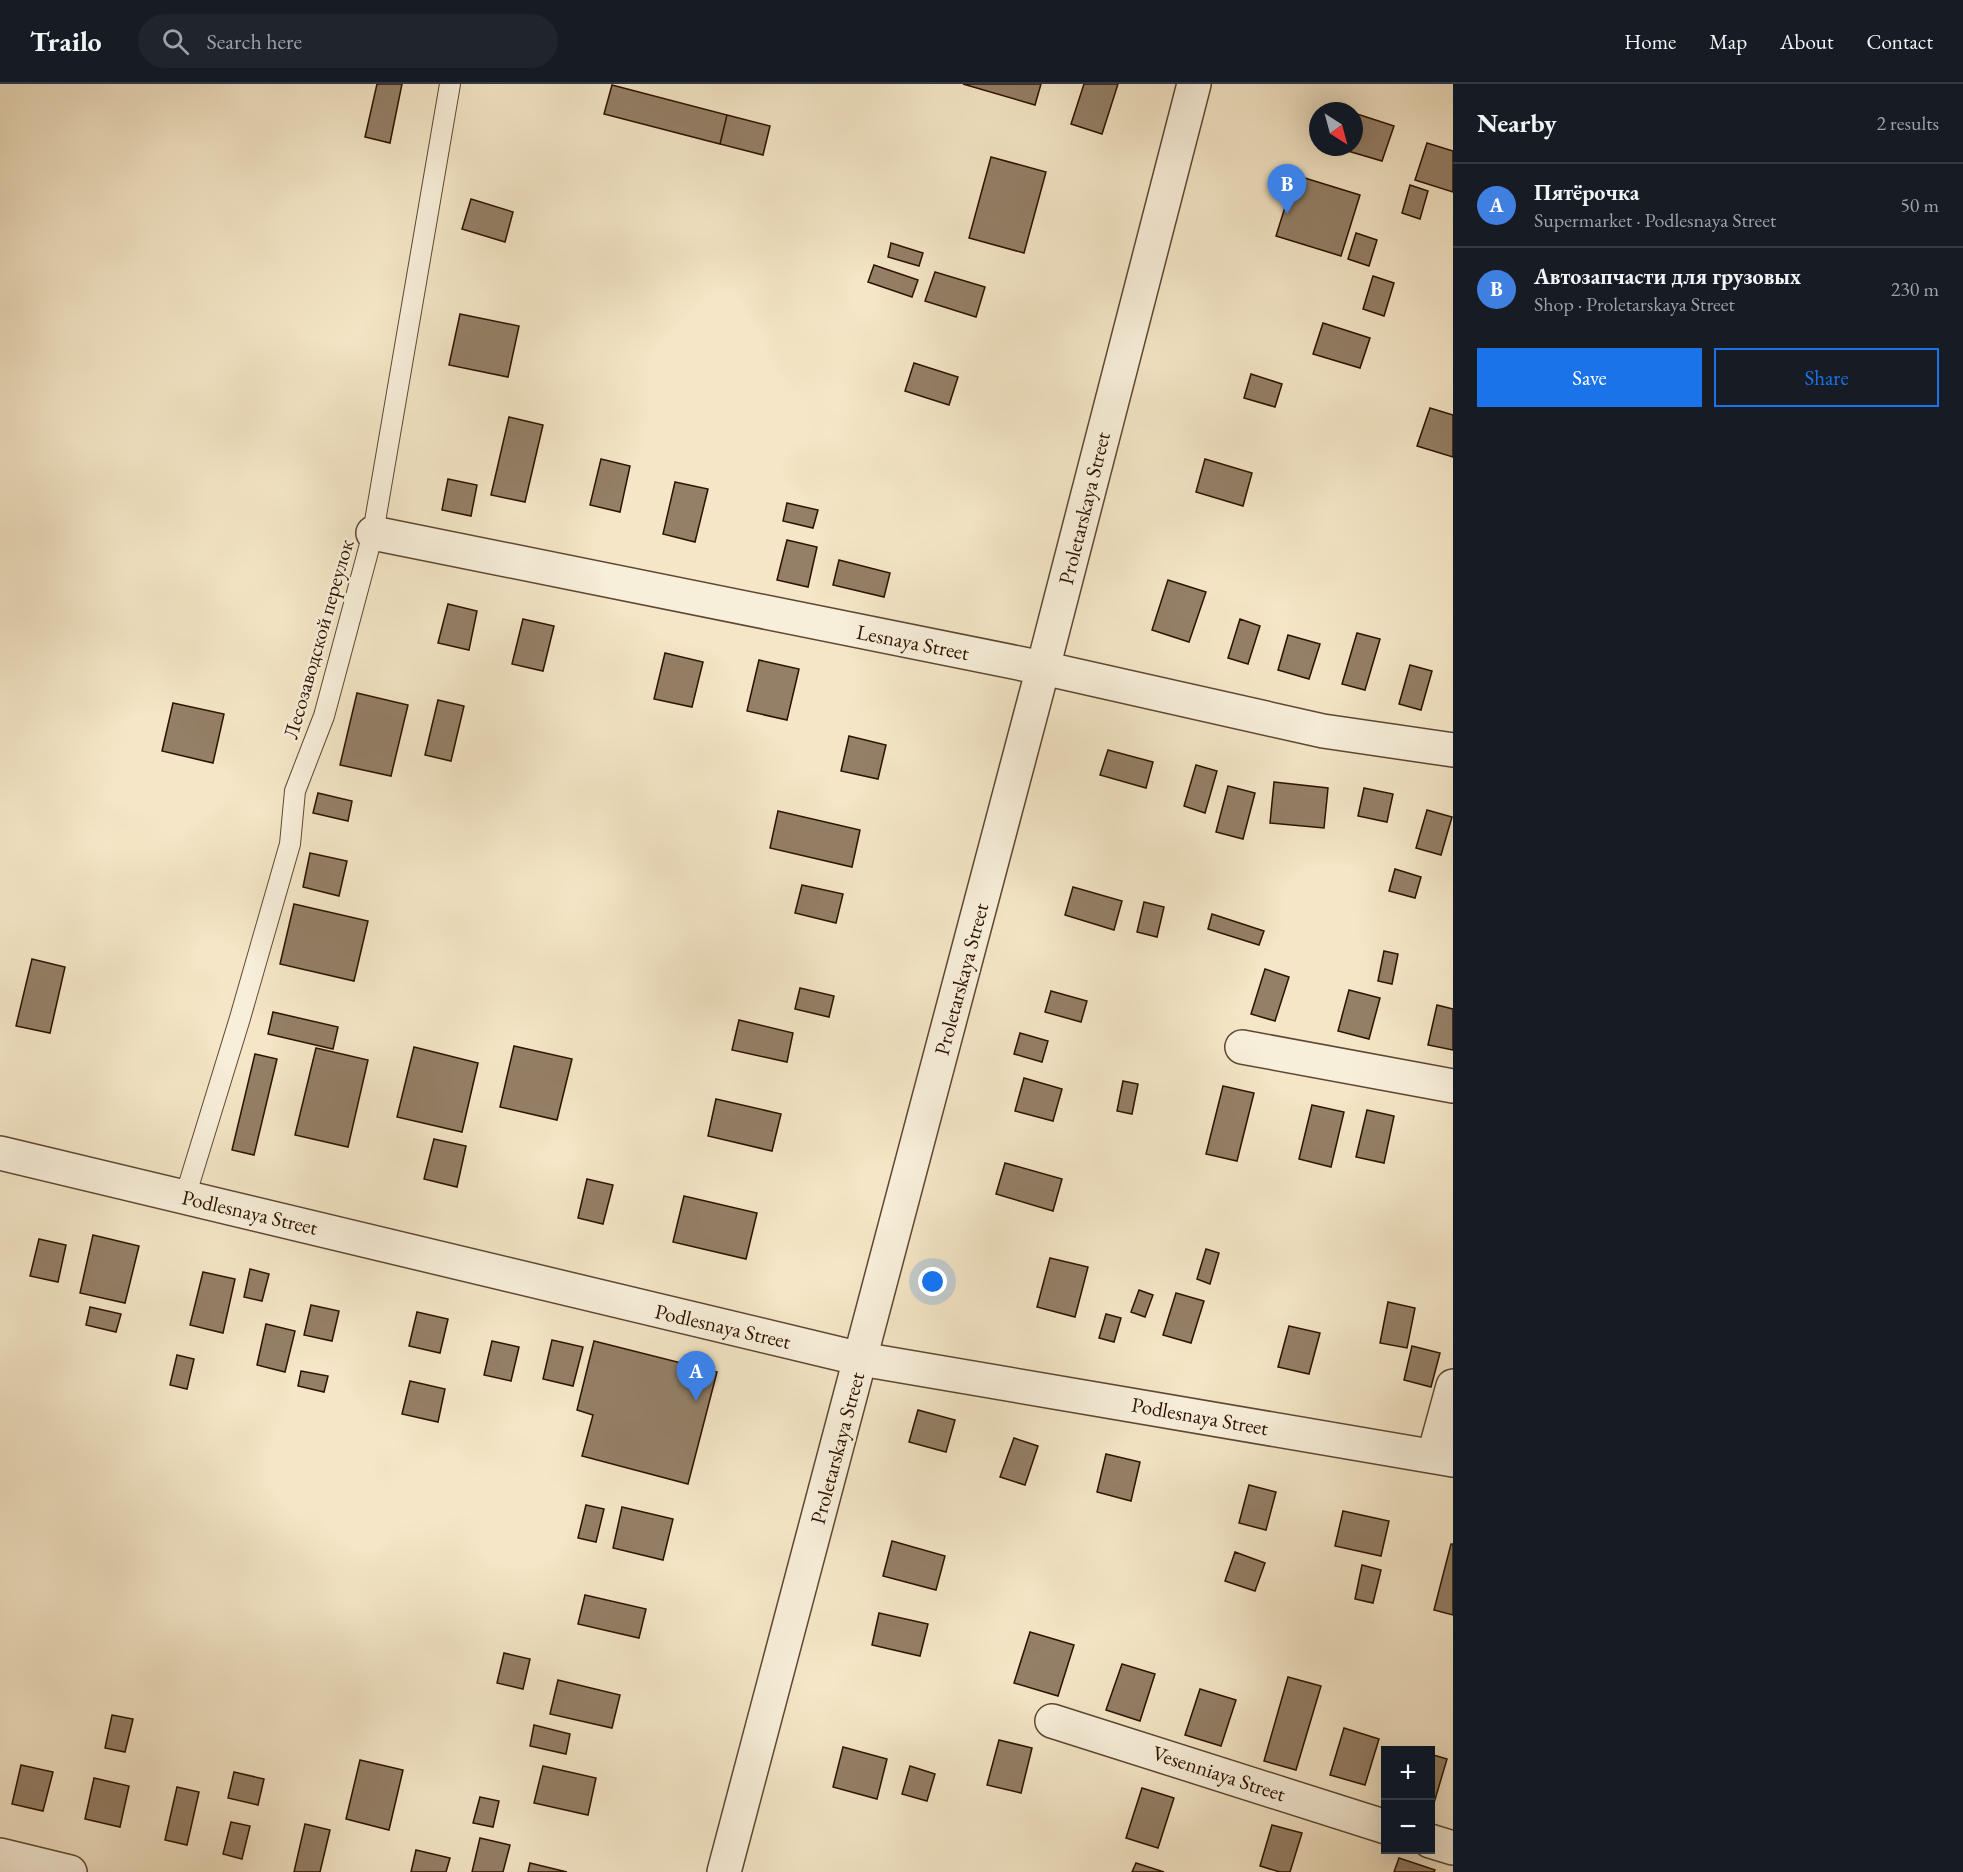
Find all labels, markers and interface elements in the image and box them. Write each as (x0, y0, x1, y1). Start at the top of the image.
search box (138, 14, 558, 68)
text: Trailo (30, 23, 102, 59)
icon: search (159, 25, 192, 58)
text: Search here (207, 27, 302, 56)
text: Home (1624, 28, 1676, 55)
text: Map (1709, 28, 1747, 55)
text: About (1780, 28, 1833, 55)
text: Contact (1866, 28, 1933, 55)
north arrow (1309, 102, 1363, 156)
text: Nearby (1477, 106, 1557, 140)
text: 2 results (1876, 110, 1939, 136)
pin: B (1268, 164, 1306, 214)
text: Пятёрочка (1534, 178, 1639, 207)
text: A (1489, 192, 1504, 218)
text: 50 m (1900, 192, 1939, 218)
text: Supermarket · Podlesnaya Street (1534, 207, 1776, 233)
text: Автозапчасти для грузовых (1534, 262, 1801, 291)
text: B (1490, 276, 1503, 302)
text: 230 m (1891, 276, 1939, 302)
text: Shop · Proletarskaya Street (1534, 291, 1735, 317)
button: Save (1477, 348, 1702, 407)
button: Share (1714, 348, 1939, 407)
street label: Proletarskaya Street (1052, 429, 1116, 587)
street label: Лесозаводской переулок (277, 536, 359, 742)
street label: Lesnaya Street (854, 618, 972, 666)
street label: Proletarskaya Street (928, 900, 994, 1058)
street label: Podlesnaya Street (180, 1183, 321, 1241)
your location (918, 1267, 947, 1296)
street label: Podlesnaya Street (653, 1297, 794, 1355)
pin: A (676, 1352, 716, 1401)
street label: Proletarskaya Street (804, 1369, 870, 1527)
street label: Podlesnaya Street (1129, 1391, 1271, 1441)
street label: Vesenniaya Street (1149, 1739, 1289, 1807)
map controls (1381, 1746, 1435, 1854)
button: + (1381, 1746, 1435, 1800)
button: − (1381, 1800, 1435, 1854)

